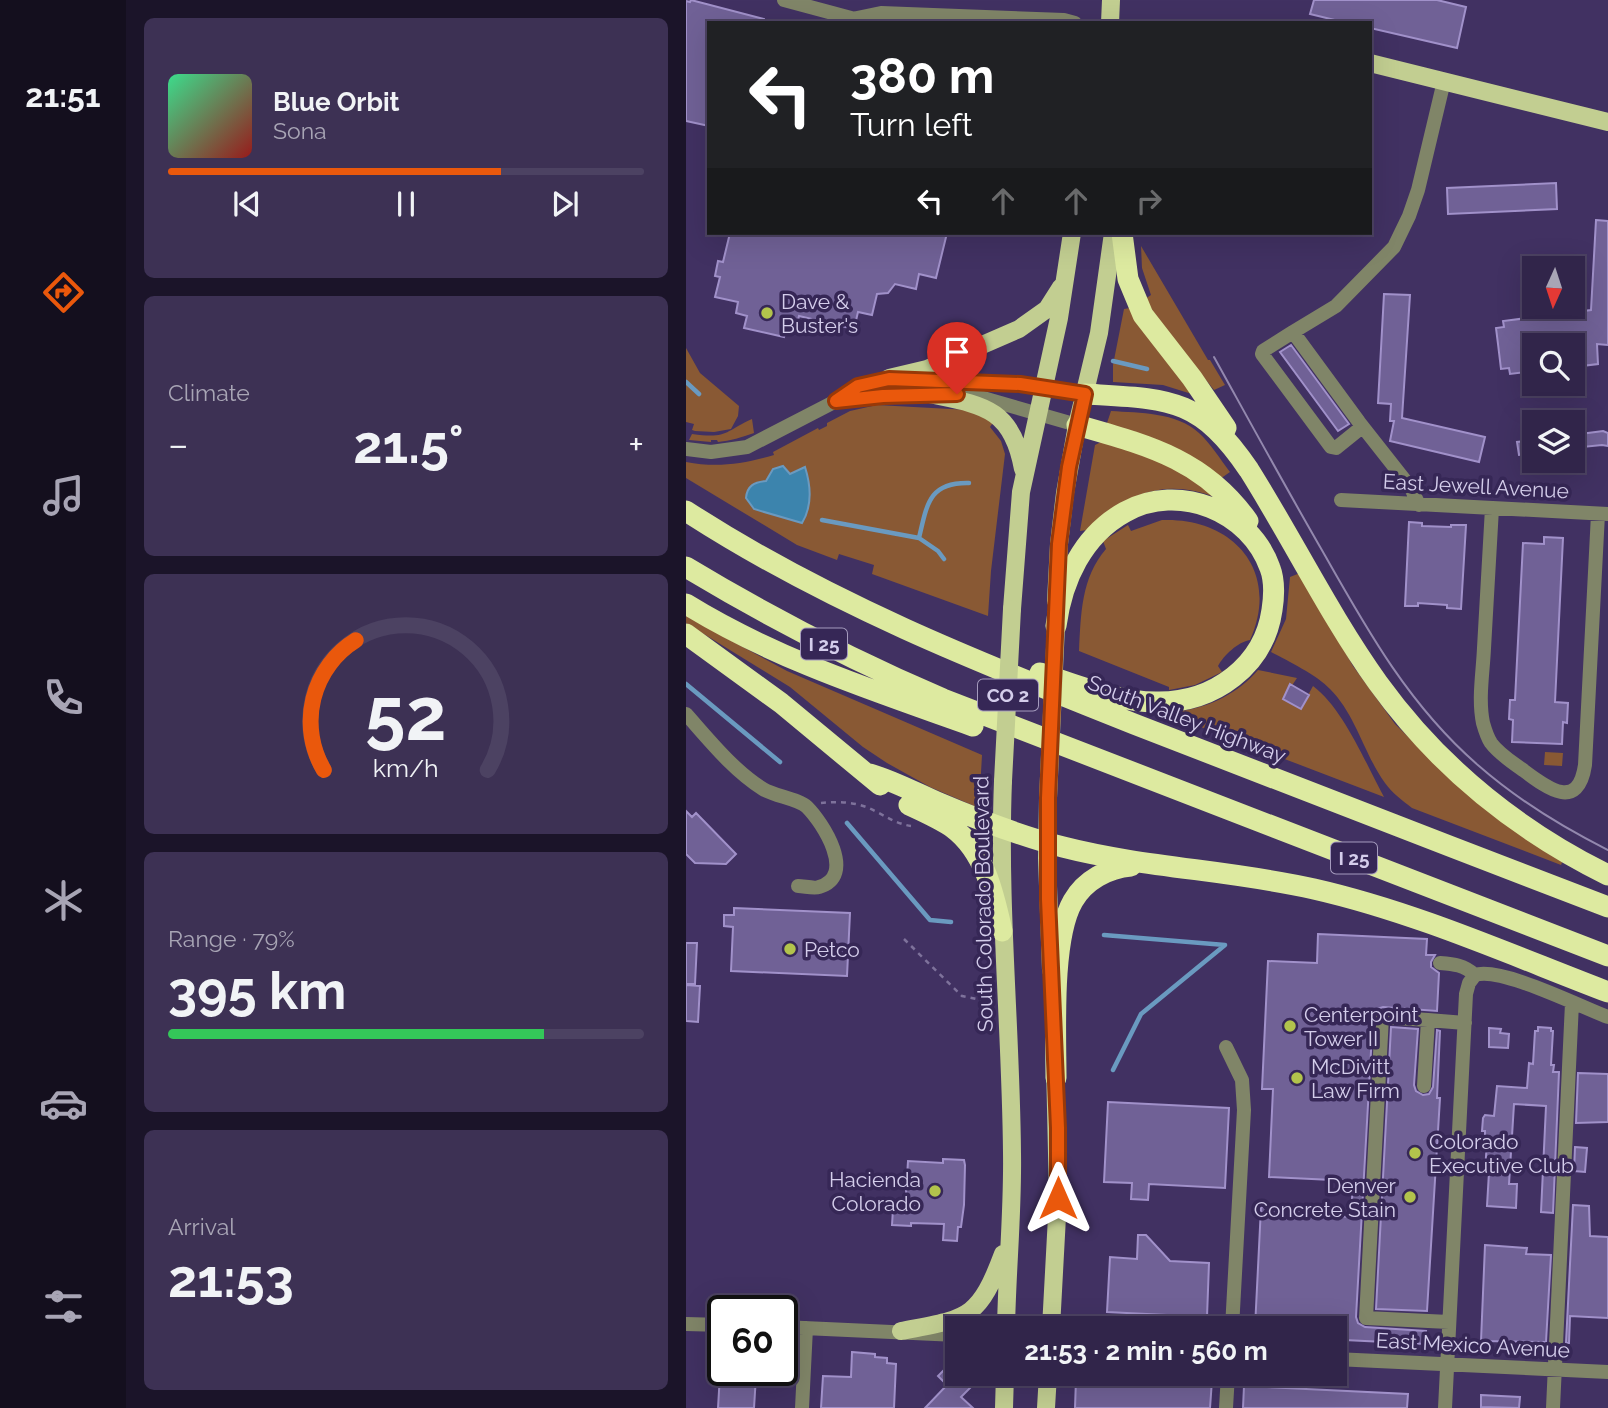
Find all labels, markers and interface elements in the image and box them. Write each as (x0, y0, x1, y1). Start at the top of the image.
text: 380 m (850, 47, 994, 104)
icon: left (735, 49, 826, 140)
text: 21:51 (25, 77, 101, 114)
text: Blue Orbit (273, 87, 400, 117)
text: Turn left (850, 106, 972, 143)
text: Sona (273, 117, 327, 144)
icon: left (911, 182, 949, 220)
icon: ahead (984, 182, 1022, 220)
icon: ahead (1057, 182, 1095, 220)
icon: right (1130, 182, 1168, 220)
icon: previous (228, 185, 266, 223)
icon: pause (387, 185, 425, 223)
icon: next (546, 185, 584, 223)
north arrow (1522, 256, 1586, 318)
map controls (1522, 256, 1585, 473)
icon: directions (39, 268, 88, 317)
place label: Dave & Buster's (781, 289, 858, 338)
marker: Dave & Buster's (759, 305, 775, 321)
pin (927, 322, 987, 394)
icon: arrive (938, 333, 976, 371)
button: search (1522, 333, 1585, 396)
text: Climate (168, 379, 250, 406)
button: layers (1522, 410, 1585, 473)
text: 21.5° (353, 414, 464, 475)
text: − (168, 422, 188, 467)
text: + (628, 422, 644, 467)
street label: East Jewell Avenue (1382, 469, 1570, 503)
icon: music (39, 471, 88, 520)
road number: I 25 (801, 628, 847, 660)
street label: South Valley Highway (1084, 670, 1290, 768)
text: 52 (365, 672, 447, 757)
icon: phone (39, 673, 88, 722)
road number: CO 2 (978, 680, 1038, 710)
text: km/h (373, 753, 439, 783)
street label: South Colorado Boulevard (968, 776, 998, 1032)
road number: I 25 (1331, 842, 1377, 874)
icon: climate (39, 876, 88, 925)
text: Range · 79% (168, 925, 295, 952)
place label: Petco (804, 937, 860, 962)
marker: Petco (782, 941, 798, 957)
text: 395 km (168, 960, 346, 1021)
place label: Centerpoint Tower II (1304, 1002, 1419, 1051)
marker: Centerpoint Tower II (1282, 1018, 1298, 1034)
place label: McDivitt Law Firm (1311, 1054, 1400, 1103)
marker: McDivitt Law Firm (1289, 1070, 1305, 1086)
icon: car (39, 1079, 88, 1128)
place label: Colorado Executive Club (1429, 1129, 1574, 1178)
marker: Colorado Executive Club (1407, 1145, 1423, 1161)
position arrow (1021, 1161, 1095, 1235)
place label: Hacienda Colorado (829, 1167, 921, 1216)
place label: Denver Concrete Stain (1254, 1173, 1397, 1222)
marker: Hacienda Colorado (927, 1183, 943, 1199)
marker: Denver Concrete Stain (1402, 1189, 1418, 1205)
text: Arrival (168, 1213, 235, 1240)
text: 21:53 (168, 1248, 294, 1309)
icon: filters (39, 1282, 88, 1331)
speed limit sign: 60 (707, 1295, 798, 1386)
street label: East Mexico Avenue (1375, 1327, 1571, 1363)
text: 21:53 · 2 min · 560 m (1024, 1336, 1268, 1366)

